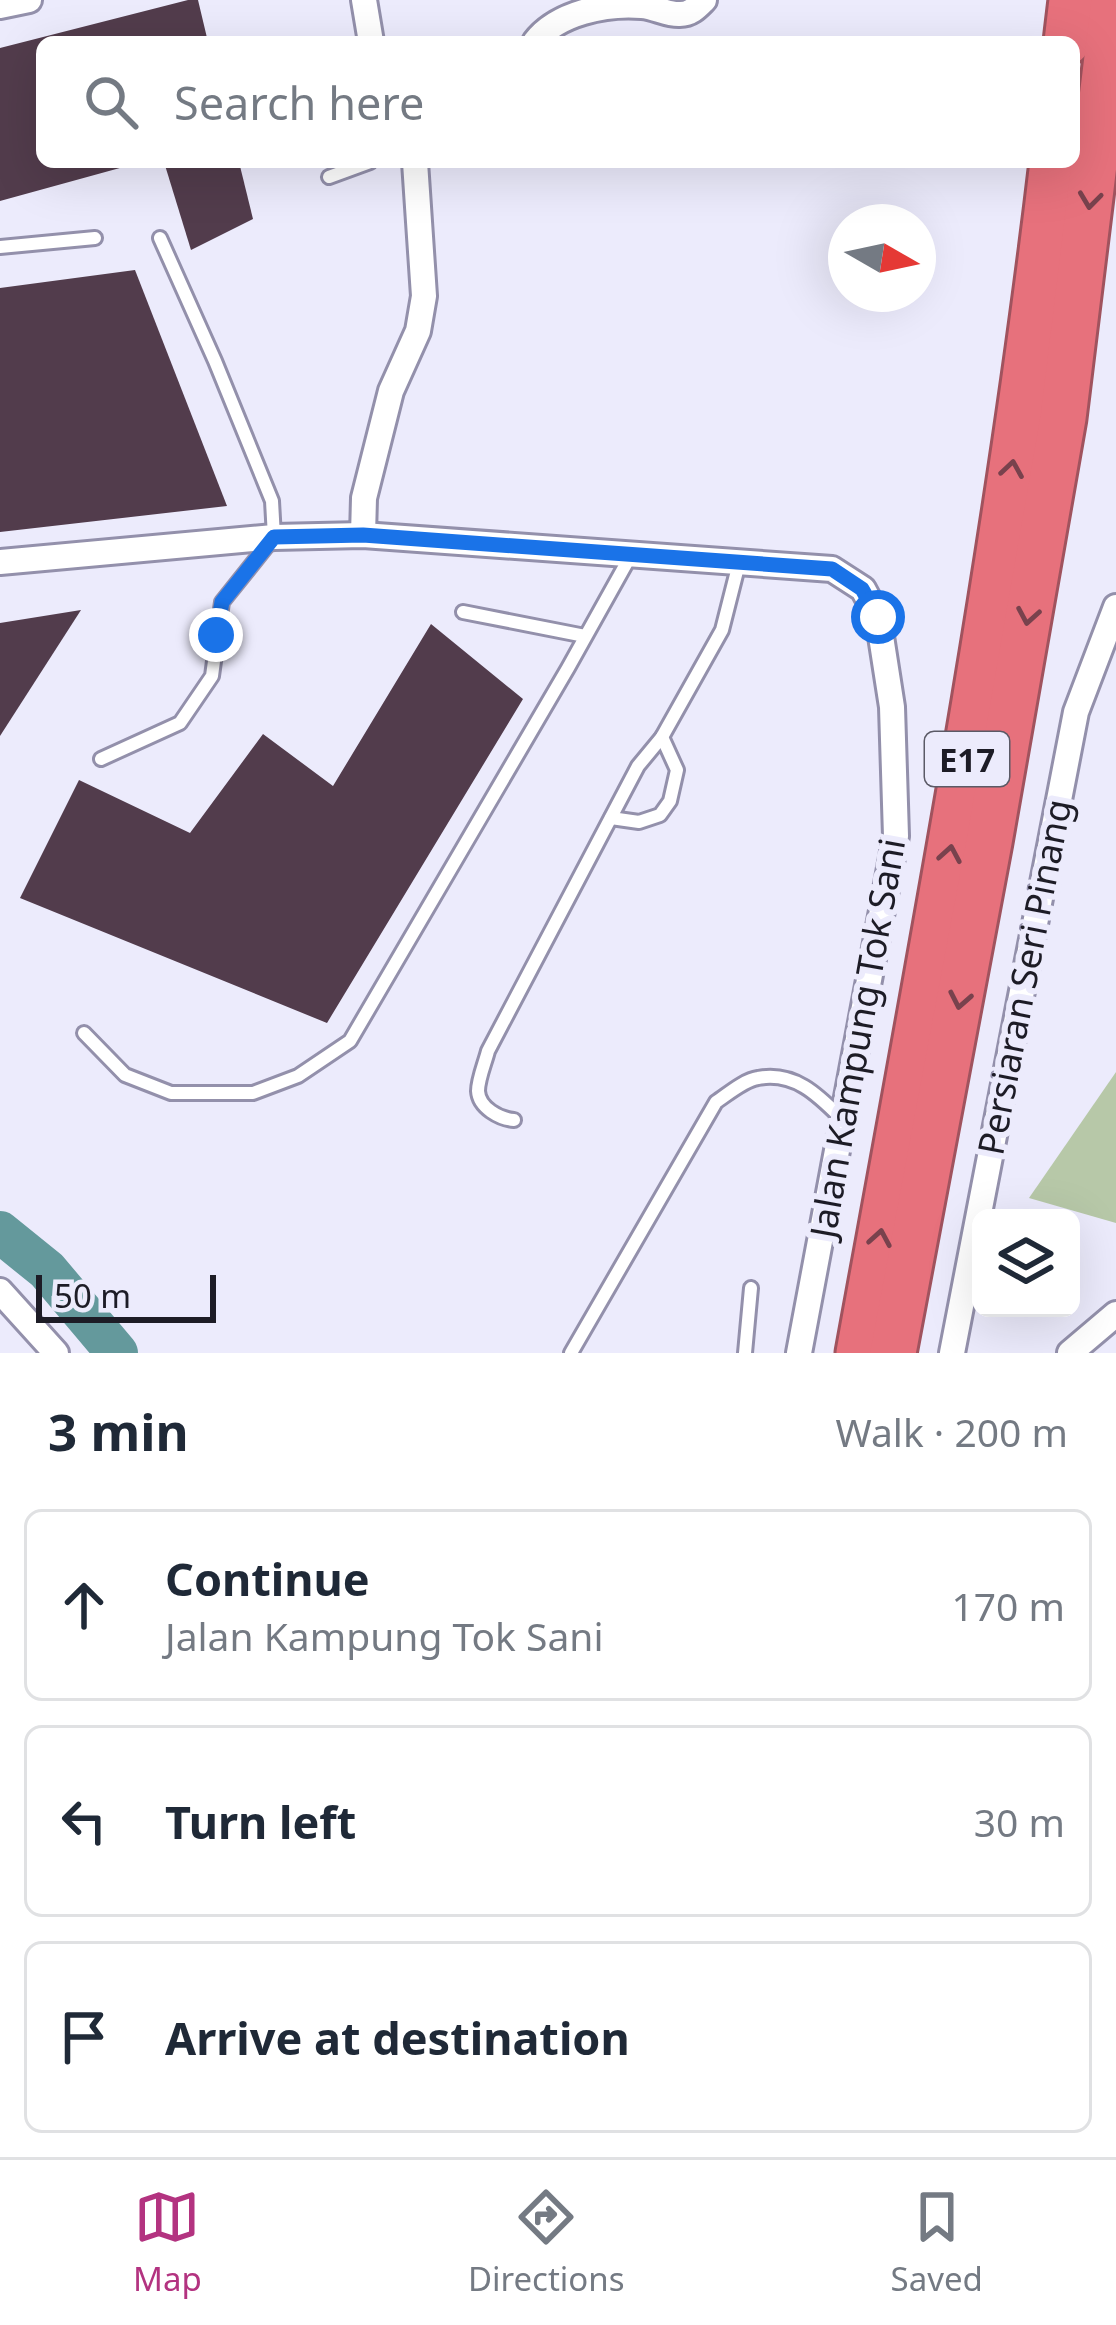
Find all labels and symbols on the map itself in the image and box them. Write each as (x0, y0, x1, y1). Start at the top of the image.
one-way arrow (1078, 190, 1104, 209)
north arrow (828, 204, 936, 312)
one-way arrow (998, 460, 1024, 479)
route start (851, 590, 905, 644)
one-way arrow (1017, 606, 1042, 626)
route end (189, 608, 243, 662)
road number: E17 (925, 732, 1009, 786)
street label: Persiaran Seri Pinang (965, 795, 1083, 1159)
street label: Jalan Kampung Tok Sani (797, 834, 916, 1245)
one-way arrow (936, 845, 962, 865)
one-way arrow (948, 990, 973, 1010)
one-way arrow (866, 1228, 892, 1248)
scale bar (36, 1269, 216, 1322)

